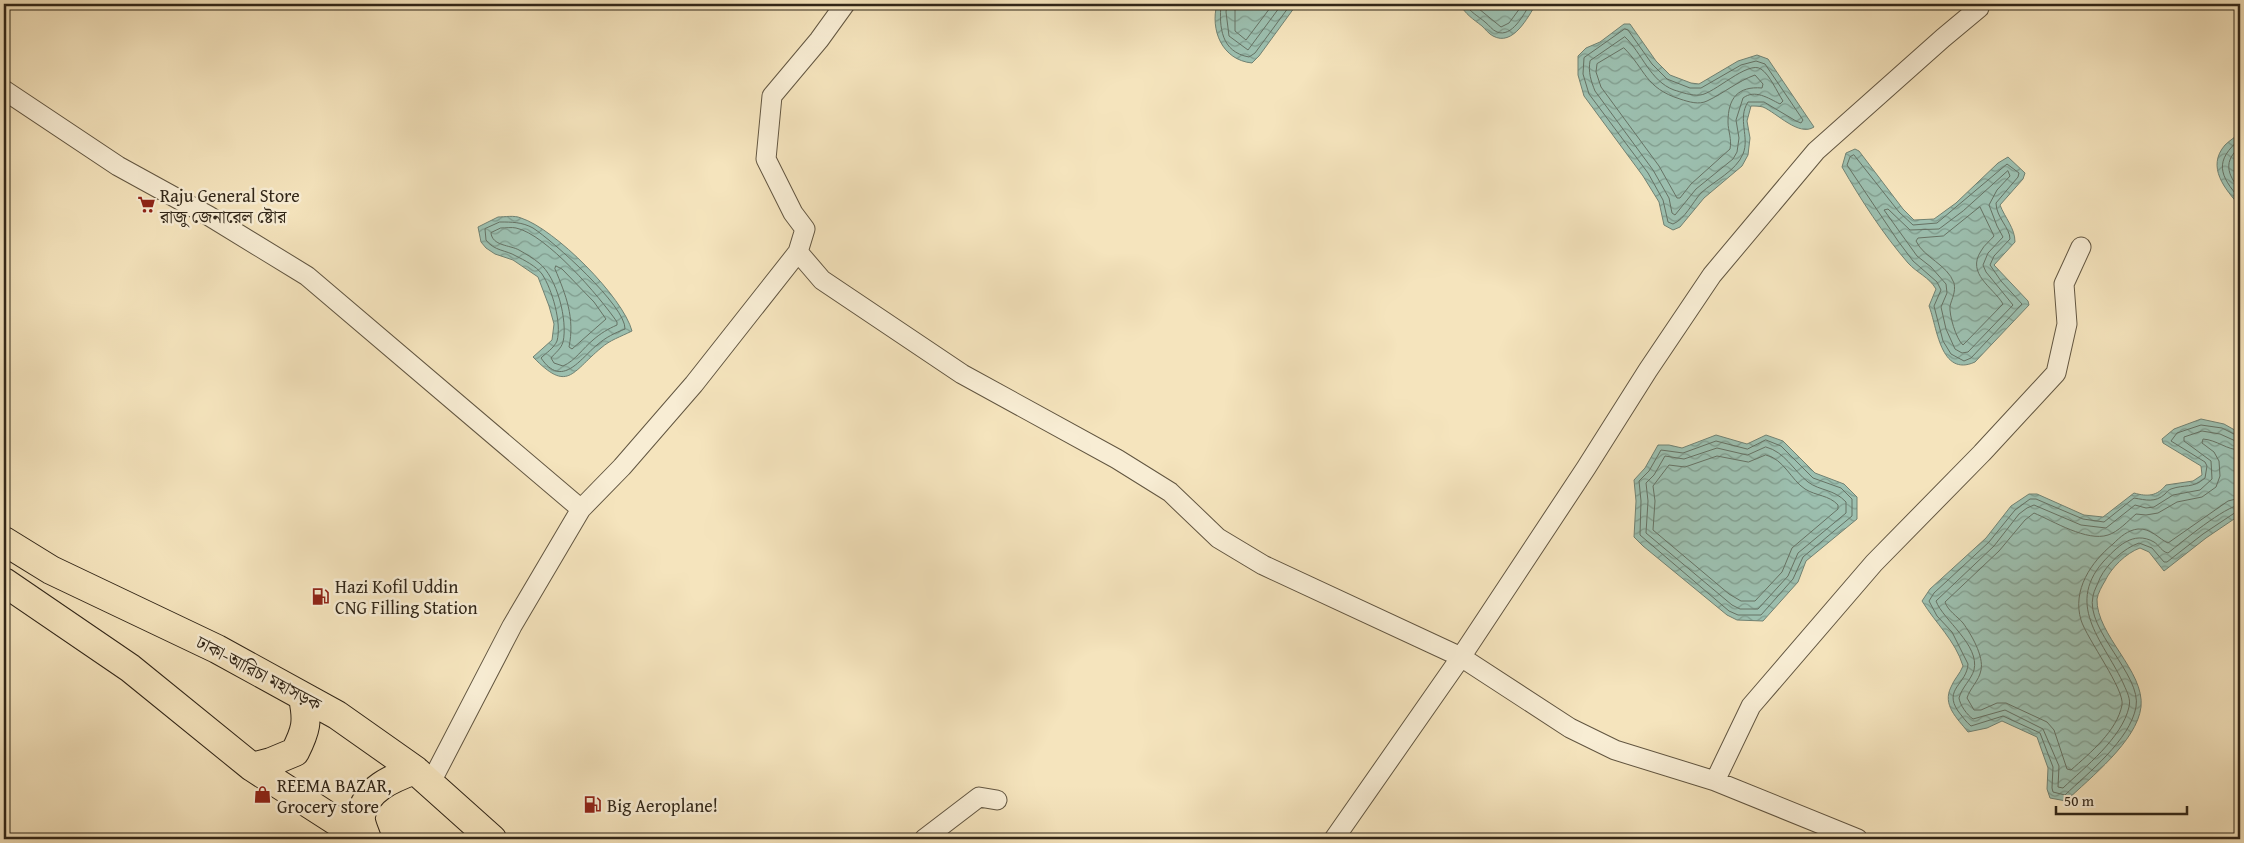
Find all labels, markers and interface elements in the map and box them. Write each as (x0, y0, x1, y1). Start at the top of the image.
place label: Raju General Store রাজু জেনারেল ষ্টোর (159, 182, 300, 230)
supermarket icon: Raju General Store রাজু জেনারেল ষ্টোর (136, 195, 156, 215)
place label: Hazi Kofil Uddin CNG Filling Station (335, 573, 478, 621)
fuel station icon: Hazi Kofil Uddin CNG Filling Station (311, 586, 331, 606)
street label: ঢাকা-আরিচা মহাসড়ক (191, 628, 328, 718)
place label: REEMA BAZAR, Grocery store (277, 772, 392, 820)
scale bar (2056, 783, 2188, 815)
shop icon: REEMA BAZAR, Grocery store (253, 785, 273, 805)
text: 50 m (2064, 790, 2095, 811)
place label: Big Aeroplane! (607, 792, 718, 819)
fuel station icon: Big Aeroplane! (583, 795, 603, 815)

